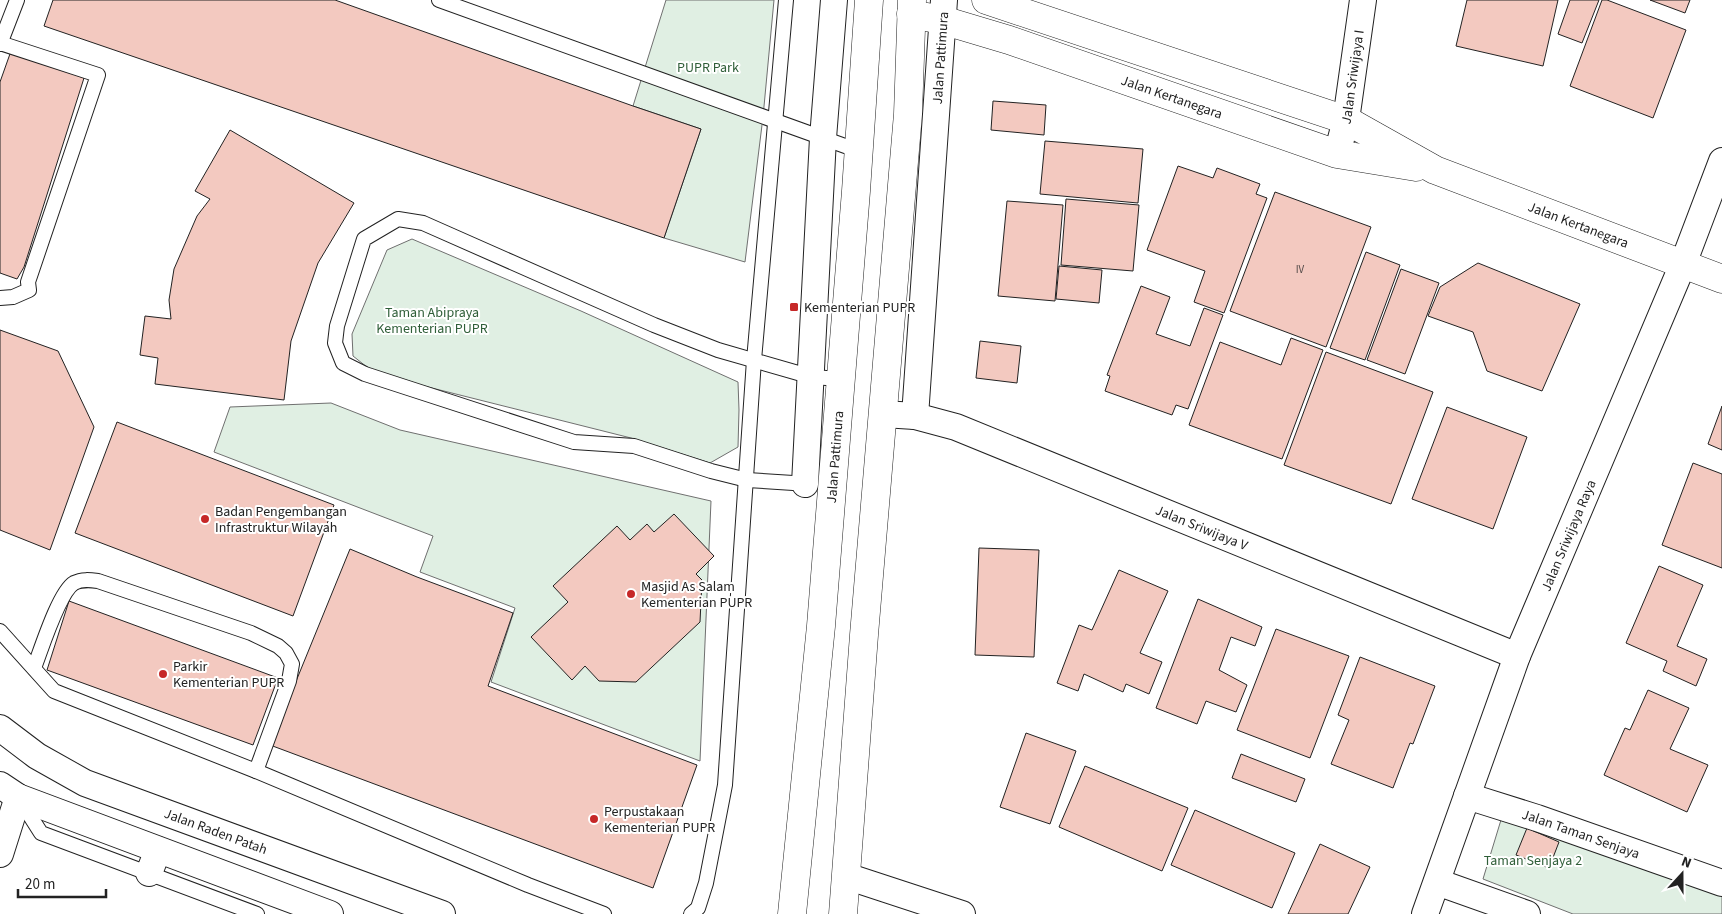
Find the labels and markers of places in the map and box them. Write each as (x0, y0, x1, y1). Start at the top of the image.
place label: Kementerian PUPR (804, 298, 915, 318)
marker: Kementerian PUPR (788, 301, 800, 313)
place label: Badan Pengembangan Infrastruktur Wilayah (215, 502, 347, 538)
marker: Badan Pengembangan Infrastruktur Wilayah (199, 513, 211, 525)
place label: Masjid As Salam Kementerian PUPR (641, 577, 752, 613)
marker: Masjid As Salam Kementerian PUPR (625, 588, 637, 600)
place label: Parkir Kementerian PUPR (173, 657, 284, 693)
marker: Parkir Kementerian PUPR (157, 668, 169, 680)
place label: Perpustakaan Kementerian PUPR (604, 802, 715, 838)
marker: Perpustakaan Kementerian PUPR (588, 813, 600, 825)

